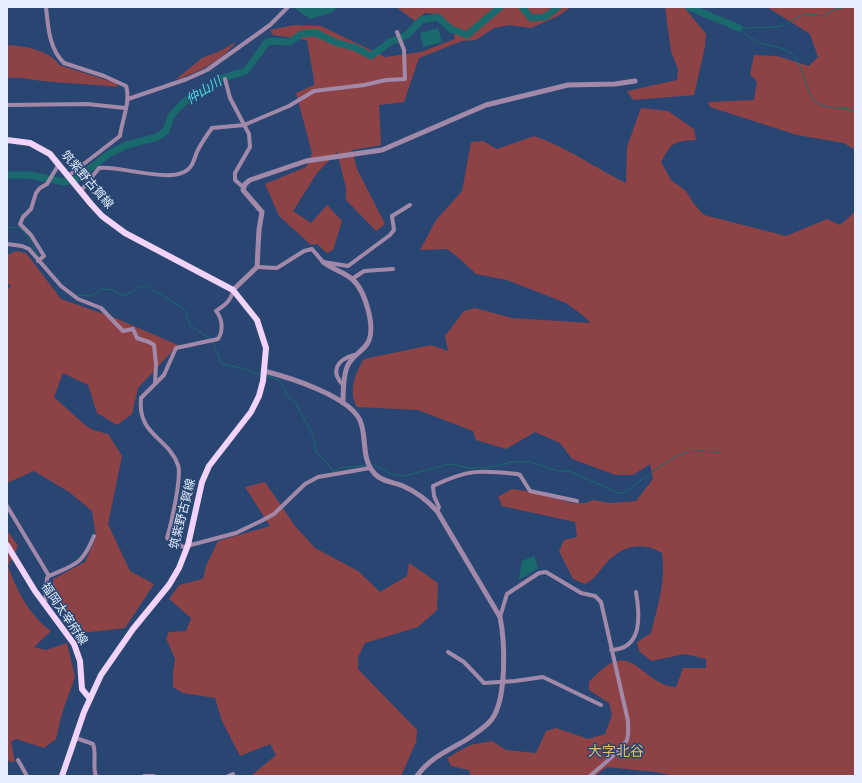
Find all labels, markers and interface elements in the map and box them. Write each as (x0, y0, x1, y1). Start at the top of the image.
water label: 仲山川 (183, 74, 225, 108)
street label: 筑紫野古賀線 (58, 148, 116, 212)
street label: 筑紫野古賀線 (167, 477, 199, 551)
street label: 福岡太宰府線 (38, 580, 90, 648)
district label: 大字北谷 (588, 744, 644, 760)

